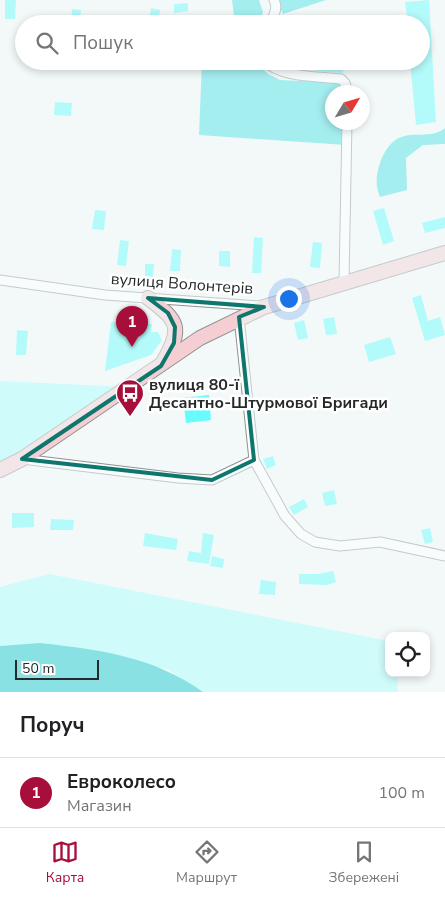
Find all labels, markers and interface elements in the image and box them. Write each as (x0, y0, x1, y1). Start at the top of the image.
search box (15, 15, 430, 70)
icon: search (33, 29, 61, 57)
text: Пошук (73, 30, 133, 56)
north arrow (325, 85, 370, 130)
street label: вулиця Волонтерів (110, 268, 254, 300)
your location (276, 286, 302, 312)
pin: 1 (116, 306, 148, 347)
place label: вулиця 80-ї Десантно-Штурмової Бригади (149, 374, 388, 414)
bus stop icon: вулиця 80-ї Десантно-Штурмової Бригади (115, 378, 145, 417)
map controls (385, 632, 430, 677)
button: locate (385, 632, 430, 677)
scale bar (15, 657, 99, 680)
text: 50 m (22, 659, 54, 678)
text: Поруч (20, 711, 85, 739)
text: Евроколесо (67, 769, 176, 795)
text: 1 (31, 782, 41, 804)
text: 100 m (378, 782, 425, 804)
text: Магазин (67, 795, 132, 817)
tab: Карта (46, 838, 84, 887)
tab: Маршрут (176, 838, 237, 887)
tab: Збережені (329, 838, 399, 887)

